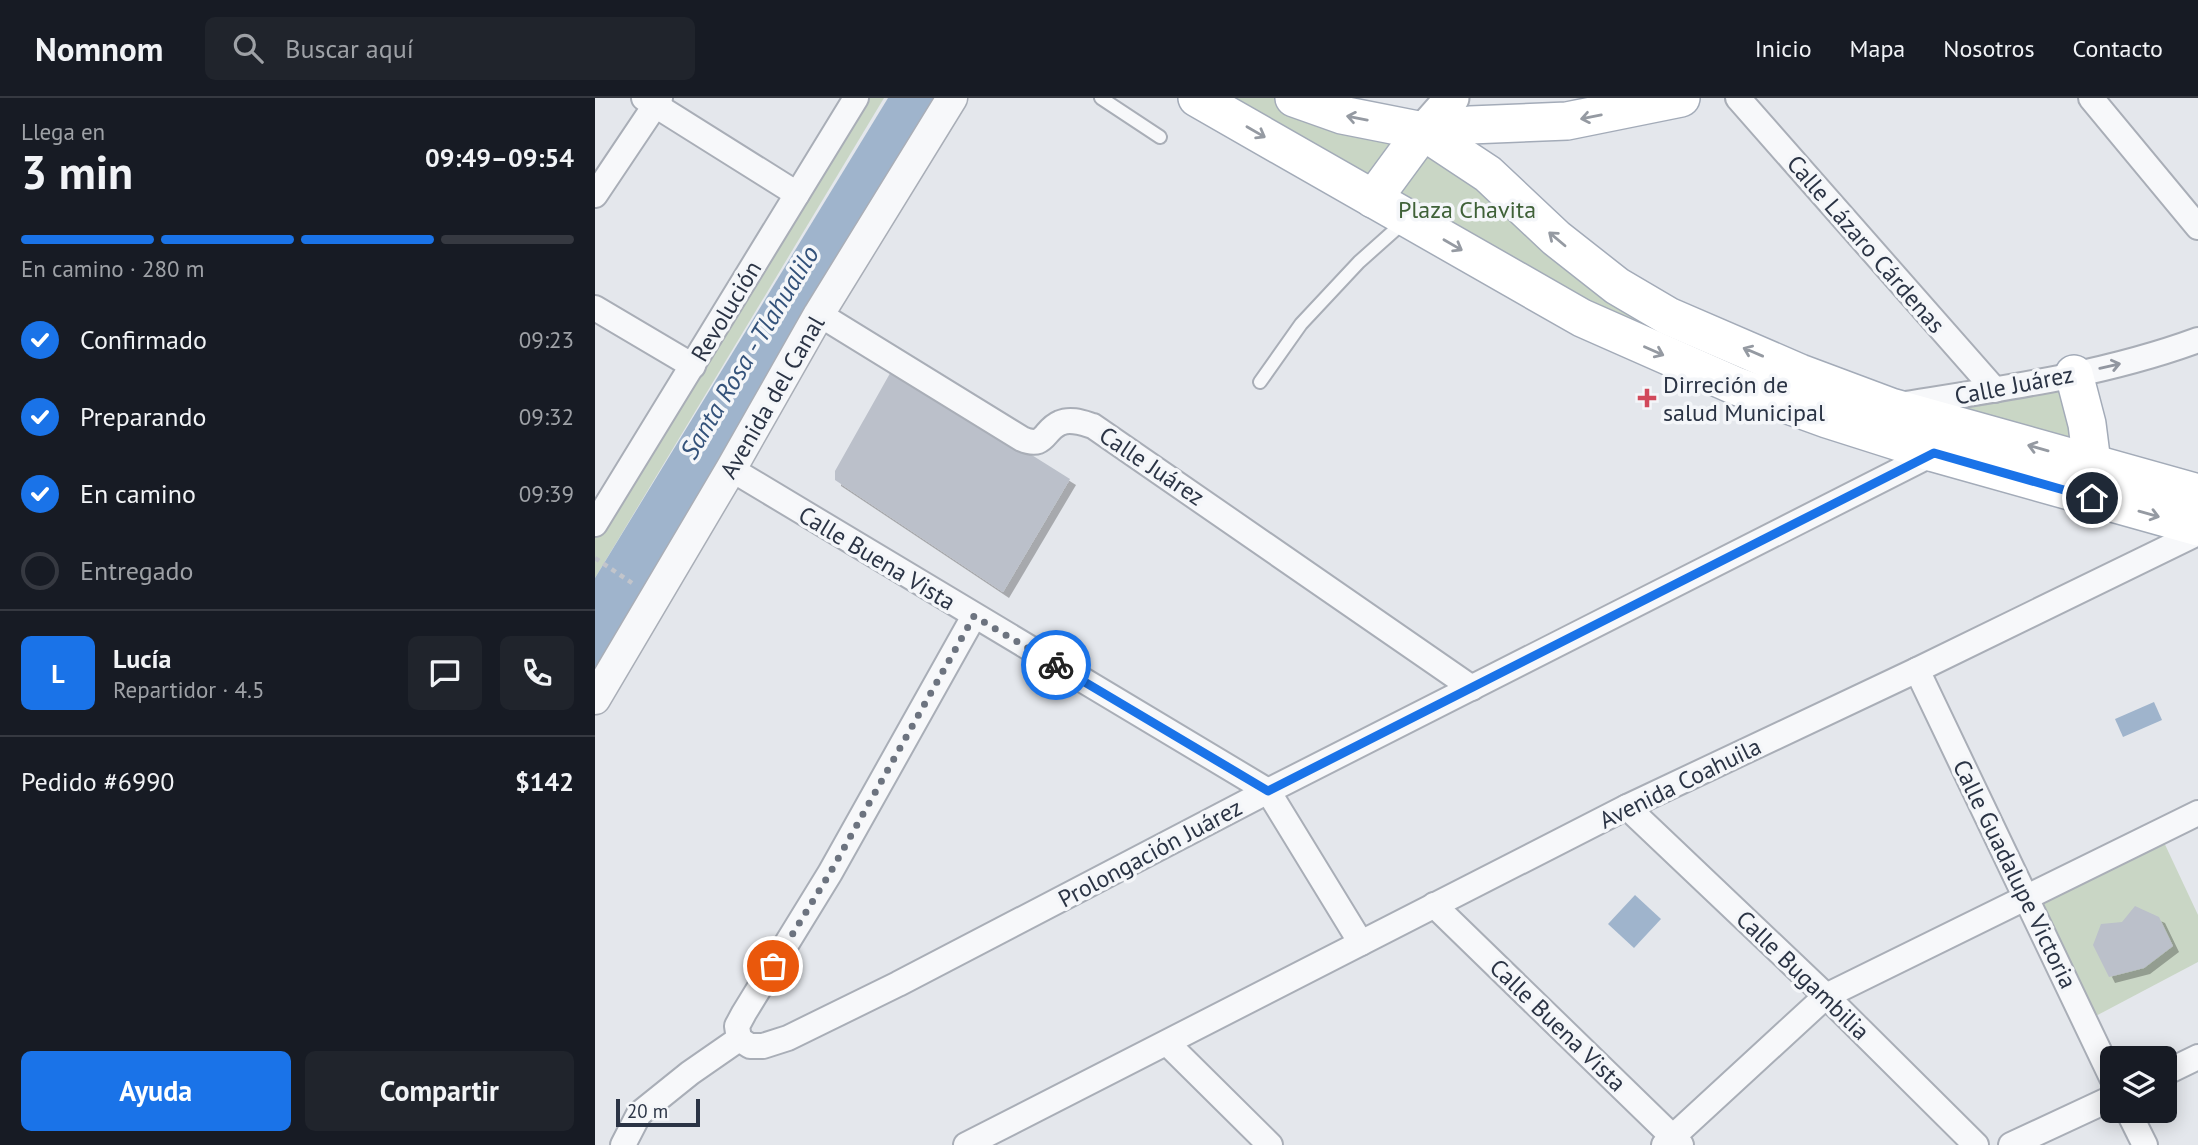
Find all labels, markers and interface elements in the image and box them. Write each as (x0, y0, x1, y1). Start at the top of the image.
search box (205, 17, 695, 80)
text: Nomnom (35, 27, 163, 70)
icon: search (229, 29, 267, 67)
text: Buscar aquí (285, 32, 414, 65)
text: Inicio (1755, 33, 1812, 64)
text: Mapa (1850, 33, 1905, 64)
text: Nosotros (1943, 33, 2035, 64)
text: Contacto (2073, 33, 2163, 64)
one-way arrow (1580, 110, 1602, 124)
one-way arrow (1346, 111, 1369, 124)
text: Llega en (21, 117, 105, 146)
one-way arrow (1245, 125, 1265, 139)
text: 09:49–09:54 (425, 141, 574, 174)
text: 3 min (21, 142, 133, 202)
street label: Calle Lázaro Cárdenas (1780, 148, 1952, 340)
park label: Plaza Chavita (1398, 194, 1536, 225)
one-way arrow (1549, 231, 1567, 247)
one-way arrow (1443, 238, 1463, 252)
water label: Santa Rosa - Tlahualilo (672, 239, 826, 465)
text: En camino · 280 m (21, 254, 204, 283)
street label: Revolución (684, 255, 768, 367)
street label: Avenida del Canal (713, 310, 831, 484)
icon: check (21, 321, 59, 359)
text: Confirmado (80, 323, 207, 356)
text: 09:23 (519, 325, 574, 354)
one-way arrow (1643, 345, 1664, 358)
one-way arrow (1743, 345, 1764, 358)
street label: Calle Juárez (1952, 358, 2076, 412)
one-way arrow (2098, 358, 2121, 372)
place label: Dirreción de salud Municipal (1663, 369, 1825, 428)
marker: Dirreción de salud Municipal (1637, 388, 1657, 408)
icon: check (21, 398, 59, 436)
text: Preparando (80, 400, 207, 433)
text: 09:32 (519, 402, 574, 431)
street label: Calle Juárez (1093, 419, 1211, 513)
one-way arrow (2027, 440, 2049, 453)
pin (2062, 468, 2122, 528)
icon: check (21, 475, 59, 513)
text: En camino (80, 477, 196, 510)
text: 09:39 (519, 479, 574, 508)
icon: home (2073, 479, 2111, 517)
street label: Calle Buena Vista (793, 499, 961, 617)
one-way arrow (2138, 508, 2160, 521)
text: Entregado (80, 554, 194, 587)
courier (1021, 630, 1091, 700)
button: chat (408, 636, 482, 710)
button: phone (500, 636, 574, 710)
text: Lucía (113, 642, 172, 675)
icon: bike (1037, 646, 1075, 684)
text: L (51, 657, 65, 690)
text: Repartidor · 4.5 (113, 675, 265, 704)
street label: Avenida Coahuila (1594, 730, 1766, 836)
street label: Calle Guadalupe Victoria (1946, 754, 2084, 994)
text: Pedido #6990 (21, 765, 174, 798)
text: $142 (515, 765, 574, 798)
street label: Prolongación Juárez (1053, 792, 1247, 914)
street label: Calle Bugambilia (1730, 903, 1876, 1047)
pin (743, 936, 803, 996)
icon: bag (754, 947, 792, 985)
street label: Calle Buena Vista (1483, 952, 1633, 1098)
map controls (2100, 1046, 2177, 1123)
button: layers (2100, 1046, 2177, 1123)
button: Ayuda (21, 1051, 291, 1131)
button: Compartir (305, 1051, 574, 1131)
scale bar (616, 1096, 700, 1128)
text: 20 m (627, 1099, 668, 1123)

